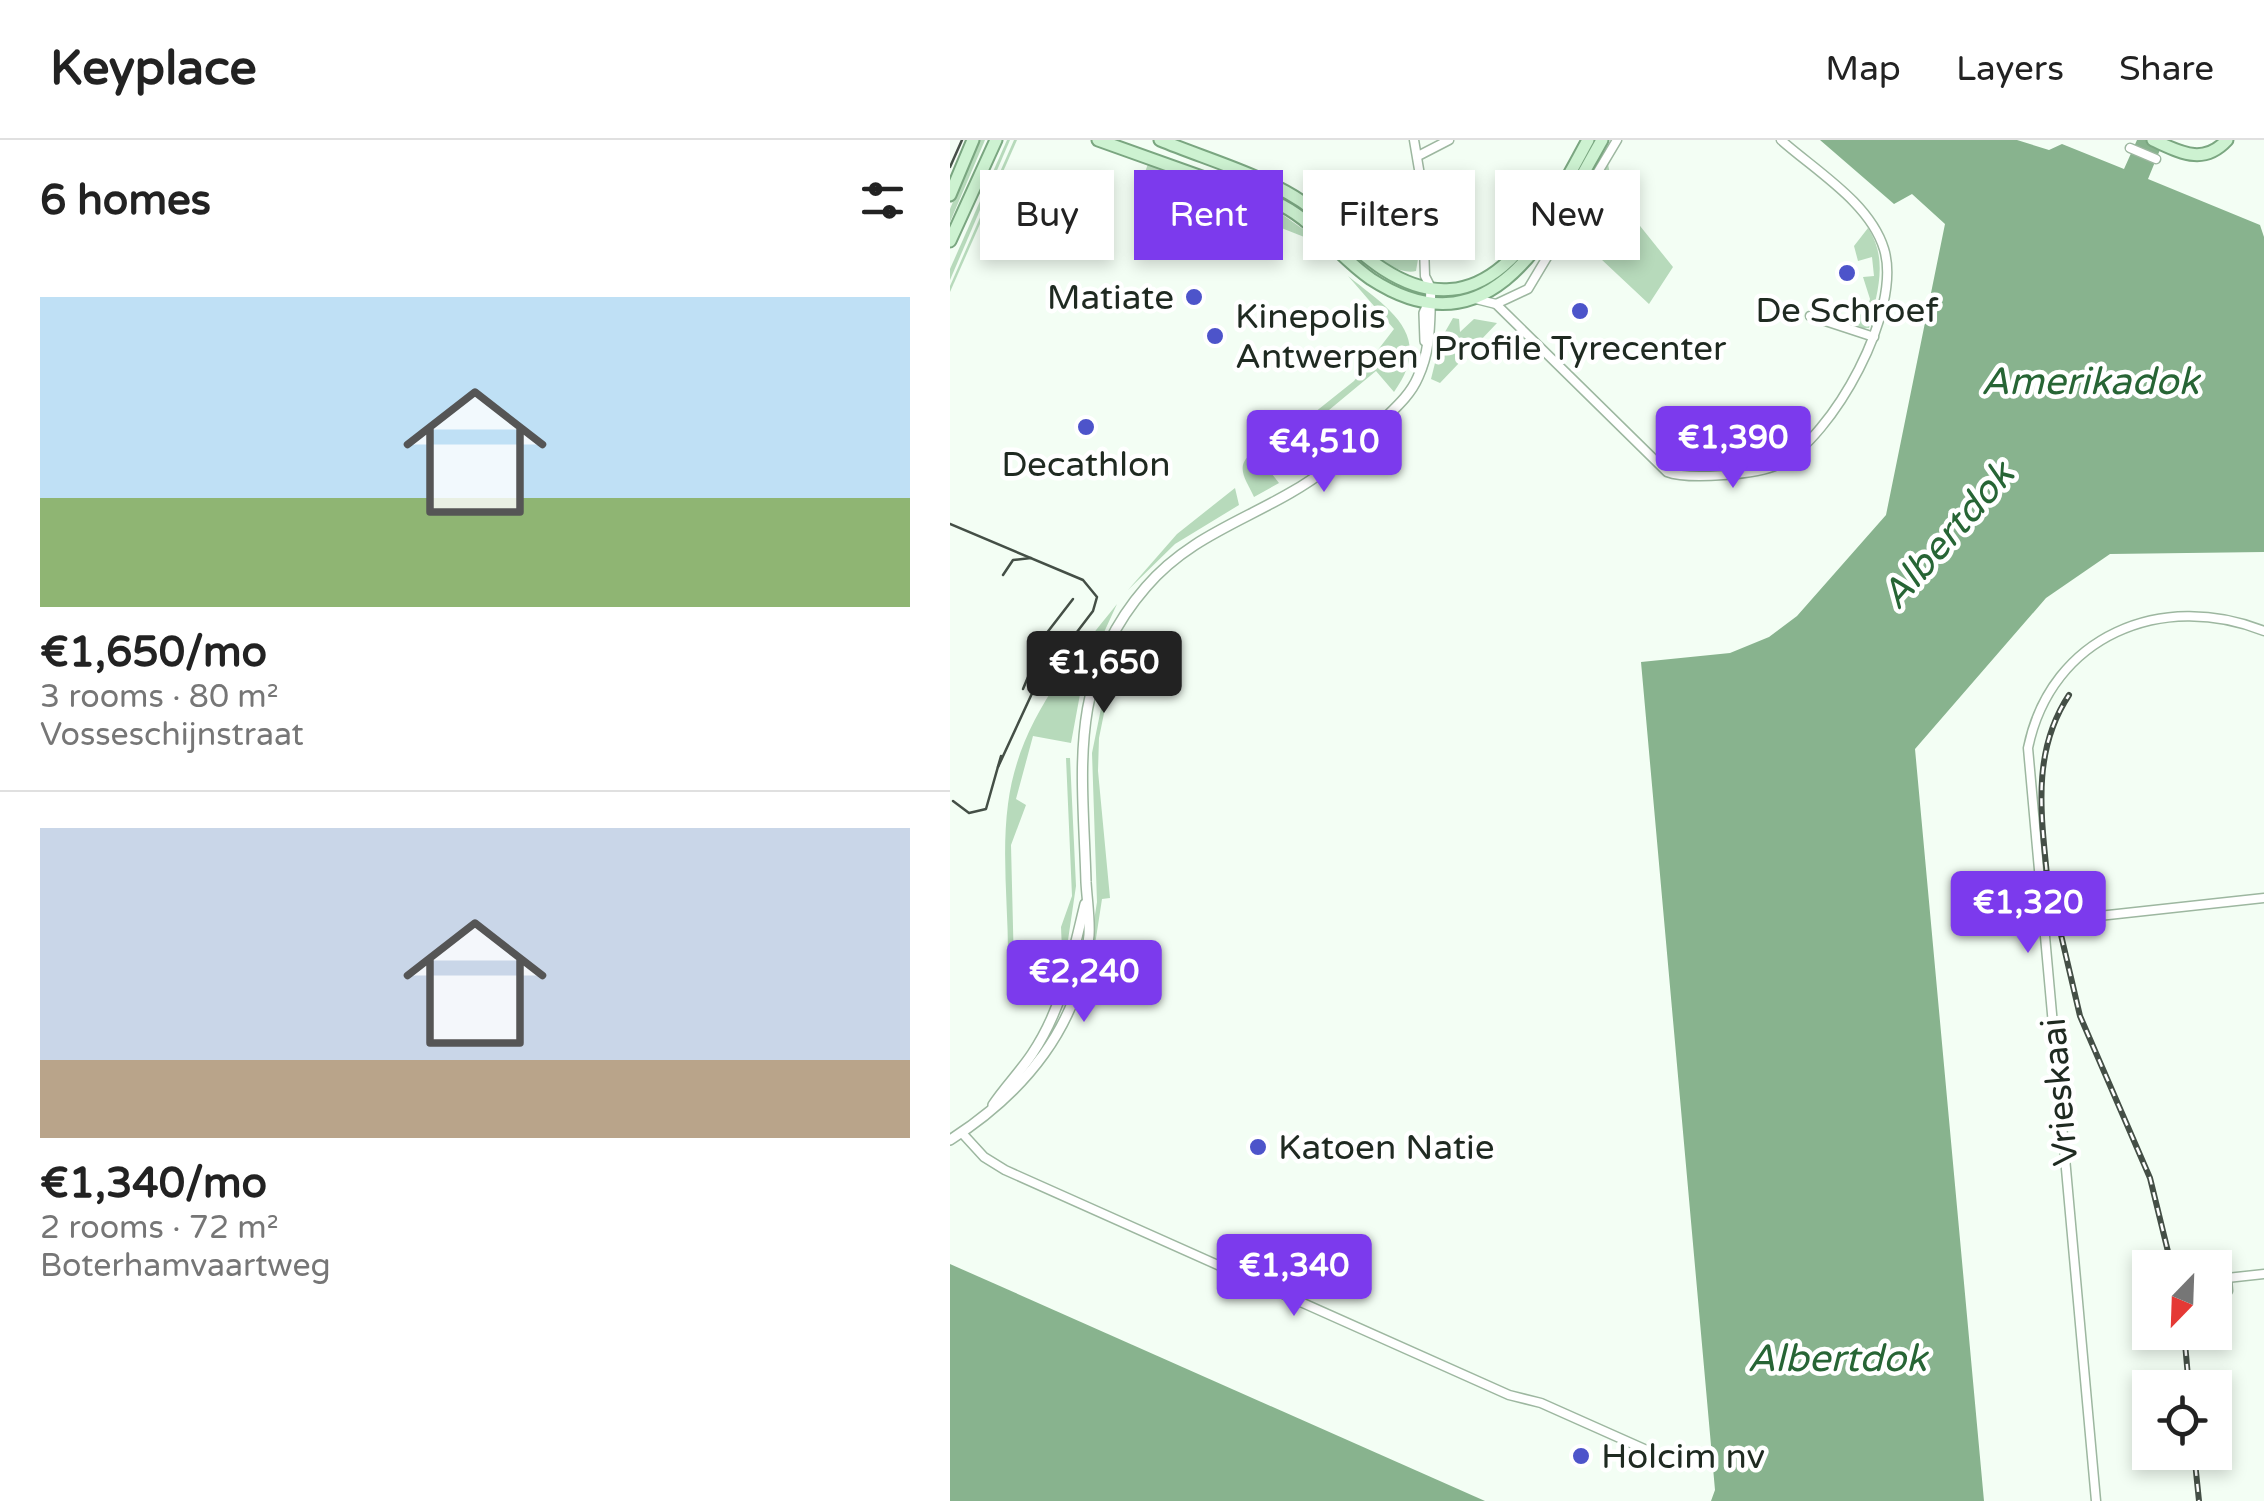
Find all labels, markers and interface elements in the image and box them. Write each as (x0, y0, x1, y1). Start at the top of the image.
text: Keyplace (50, 40, 257, 98)
text: Map (1825, 48, 1901, 90)
text: Layers (1956, 48, 2064, 90)
text: Share (2119, 48, 2214, 90)
chip: Buy (980, 170, 1114, 260)
chip: Rent (1134, 170, 1283, 260)
chip: Filters (1303, 170, 1475, 260)
chip: New (1495, 170, 1640, 260)
icon: filters (855, 173, 910, 228)
text: 6 homes (40, 175, 211, 226)
marker: De Schroef (1836, 262, 1858, 284)
place label: Matiate (1047, 277, 1174, 319)
marker: Matiate (1183, 286, 1205, 308)
place label: De Schroef (1755, 290, 1939, 332)
place label: Kinepolis Antwerpen (1235, 296, 1419, 378)
marker: Profile Tyrecenter (1569, 300, 1591, 322)
marker: Kinepolis Antwerpen (1204, 325, 1226, 347)
place label: Profile Tyrecenter (1433, 328, 1727, 370)
water label: Amerikadok (1981, 359, 2201, 405)
icon: home (385, 362, 565, 542)
pin: €1,390 (1652, 406, 1814, 491)
pin: €4,510 (1243, 410, 1405, 495)
marker: Decathlon (1075, 416, 1097, 438)
text: €1,390 (1678, 419, 1788, 457)
text: €4,510 (1269, 423, 1379, 461)
place label: Decathlon (1001, 444, 1171, 486)
water label: Albertdok (1871, 451, 2026, 619)
text: €1,650/mo (40, 627, 267, 678)
pin: €1,650 (1023, 631, 1185, 716)
text: €1,650 (1049, 644, 1159, 682)
text: 3 rooms · 80 m² (40, 678, 279, 716)
text: Vosseschijnstraat (40, 716, 304, 754)
pin: €1,320 (1947, 871, 2109, 956)
text: €1,320 (1973, 884, 2083, 922)
icon: home (385, 893, 565, 1073)
pin: €2,240 (1003, 940, 1165, 1025)
text: €2,240 (1029, 953, 1139, 991)
street label: Vrieskaai (2033, 1016, 2087, 1168)
place label: Katoen Natie (1278, 1127, 1495, 1169)
marker: Katoen Natie (1247, 1136, 1269, 1158)
text: €1,340/mo (40, 1158, 267, 1209)
text: 2 rooms · 72 m² (40, 1209, 279, 1247)
pin: €1,340 (1213, 1234, 1375, 1319)
text: Boterhamvaartweg (40, 1247, 331, 1285)
text: €1,340 (1239, 1247, 1349, 1285)
north arrow (2132, 1250, 2232, 1350)
map controls (2132, 1250, 2232, 1470)
water label: Albertdok (1747, 1336, 1929, 1382)
button: locate (2132, 1370, 2232, 1470)
place label: Holcim nv (1601, 1436, 1765, 1478)
marker: Holcim nv (1570, 1445, 1592, 1467)

